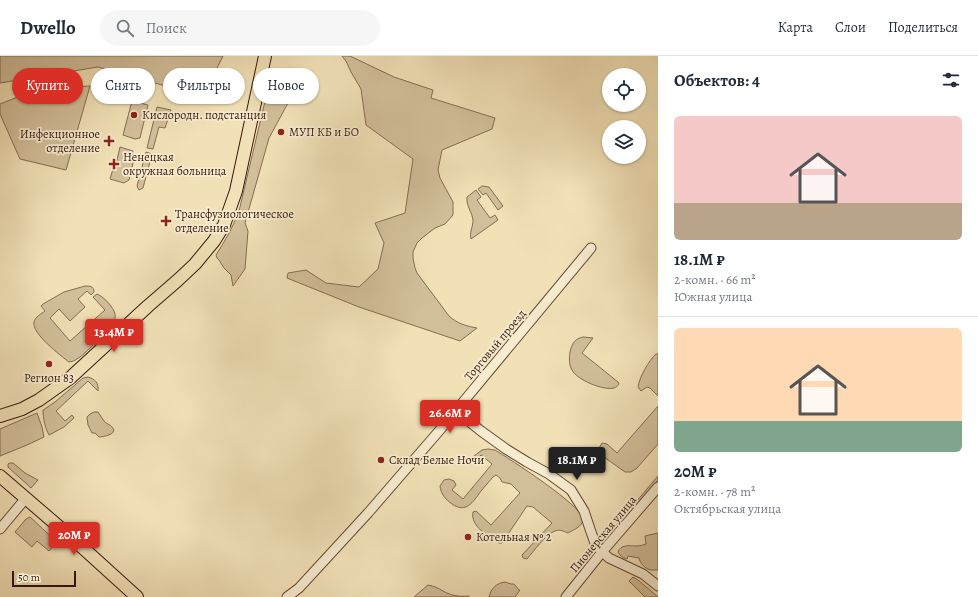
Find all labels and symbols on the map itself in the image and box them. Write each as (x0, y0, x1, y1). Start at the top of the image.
place label: Кислородн. подстанция (142, 107, 267, 123)
marker: Кислородн. подстанция (129, 110, 139, 120)
place label: МУП КБ и БО (289, 124, 359, 140)
place label: Инфекционное отделение (20, 126, 100, 156)
marker: МУП КБ и БО (276, 127, 286, 137)
marker: Инфекционное отделение (103, 135, 115, 147)
place label: Ненецкая окружная больница (123, 149, 227, 179)
marker: Ненецкая окружная больница (108, 158, 120, 170)
place label: Трансфузиологическое отделение (175, 206, 294, 236)
marker: Трансфузиологическое отделение (160, 215, 172, 227)
street label: Торговый проезд (461, 306, 530, 384)
pin: 13.4M ₽ (77, 319, 151, 353)
marker: Регион 83 (44, 359, 54, 369)
place label: Регион 83 (24, 370, 74, 386)
pin: 26.6M ₽ (413, 400, 487, 434)
pin: 18.1M ₽ (540, 447, 614, 481)
place label: Склад Белые Ночи (389, 452, 484, 468)
marker: Склад Белые Ночи (376, 455, 386, 465)
street label: Пионерская улица (566, 492, 640, 576)
pin: 20M ₽ (46, 522, 102, 556)
place label: Котельная № 2 (476, 529, 552, 545)
marker: Котельная № 2 (463, 532, 473, 542)
scale bar (12, 569, 76, 588)

